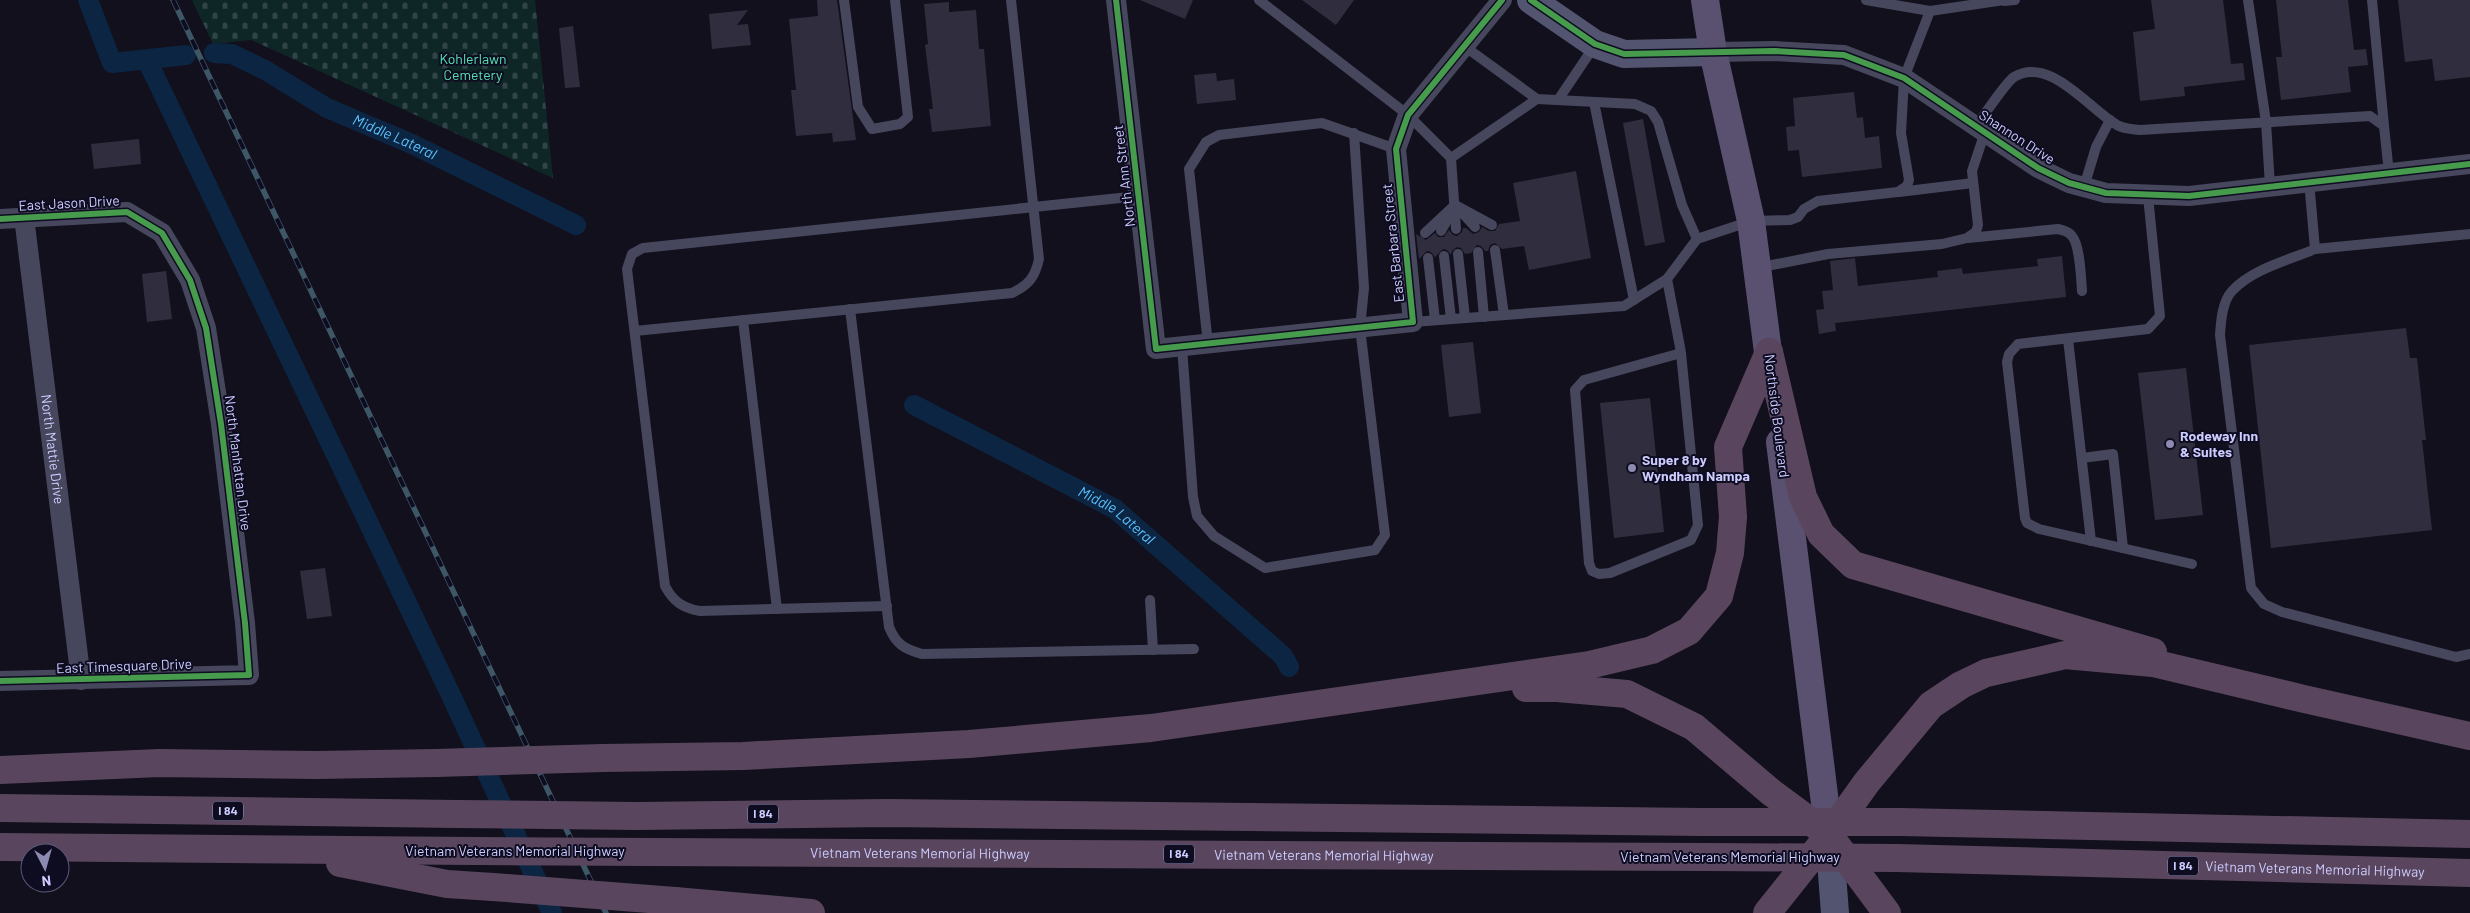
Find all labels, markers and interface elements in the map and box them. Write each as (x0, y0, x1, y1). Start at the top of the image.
park label: Kohlerlawn Cemetery (439, 50, 507, 83)
street label: Shannon Drive (1976, 106, 2058, 167)
water label: Middle Lateral (350, 110, 440, 163)
street label: North Ann Street (1109, 124, 1138, 228)
street label: East Barbara Street (1378, 183, 1407, 303)
street label: East Jason Drive (18, 191, 120, 214)
street label: Northside Boulevard (1762, 353, 1793, 479)
street label: North Mattie Drive (38, 393, 68, 505)
street label: North Manhattan Drive (222, 394, 255, 531)
place label: Rodeway Inn & Suites (2180, 427, 2258, 460)
marker: Rodeway Inn & Suites (2164, 438, 2176, 450)
place label: Super 8 by Wyndham Nampa (1642, 451, 1750, 484)
marker: Super 8 by Wyndham Nampa (1626, 462, 1638, 474)
water label: Middle Lateral (1076, 482, 1159, 548)
street label: East Timesquare Drive (56, 655, 192, 676)
road number: I 84 (213, 801, 243, 820)
road number: I 84 (748, 804, 778, 824)
street label: Vietnam Veterans Memorial Highway (405, 842, 625, 859)
north arrow (20, 843, 70, 893)
street label: Vietnam Veterans Memorial Highway (810, 844, 1030, 862)
road number: I 84 (1164, 844, 1194, 864)
street label: Vietnam Veterans Memorial Highway (1214, 846, 1434, 864)
street label: Vietnam Veterans Memorial Highway (1620, 848, 1840, 865)
road number: I 84 (2168, 856, 2198, 876)
street label: Vietnam Veterans Memorial Highway (2205, 857, 2425, 880)
text: N (41, 872, 52, 890)

